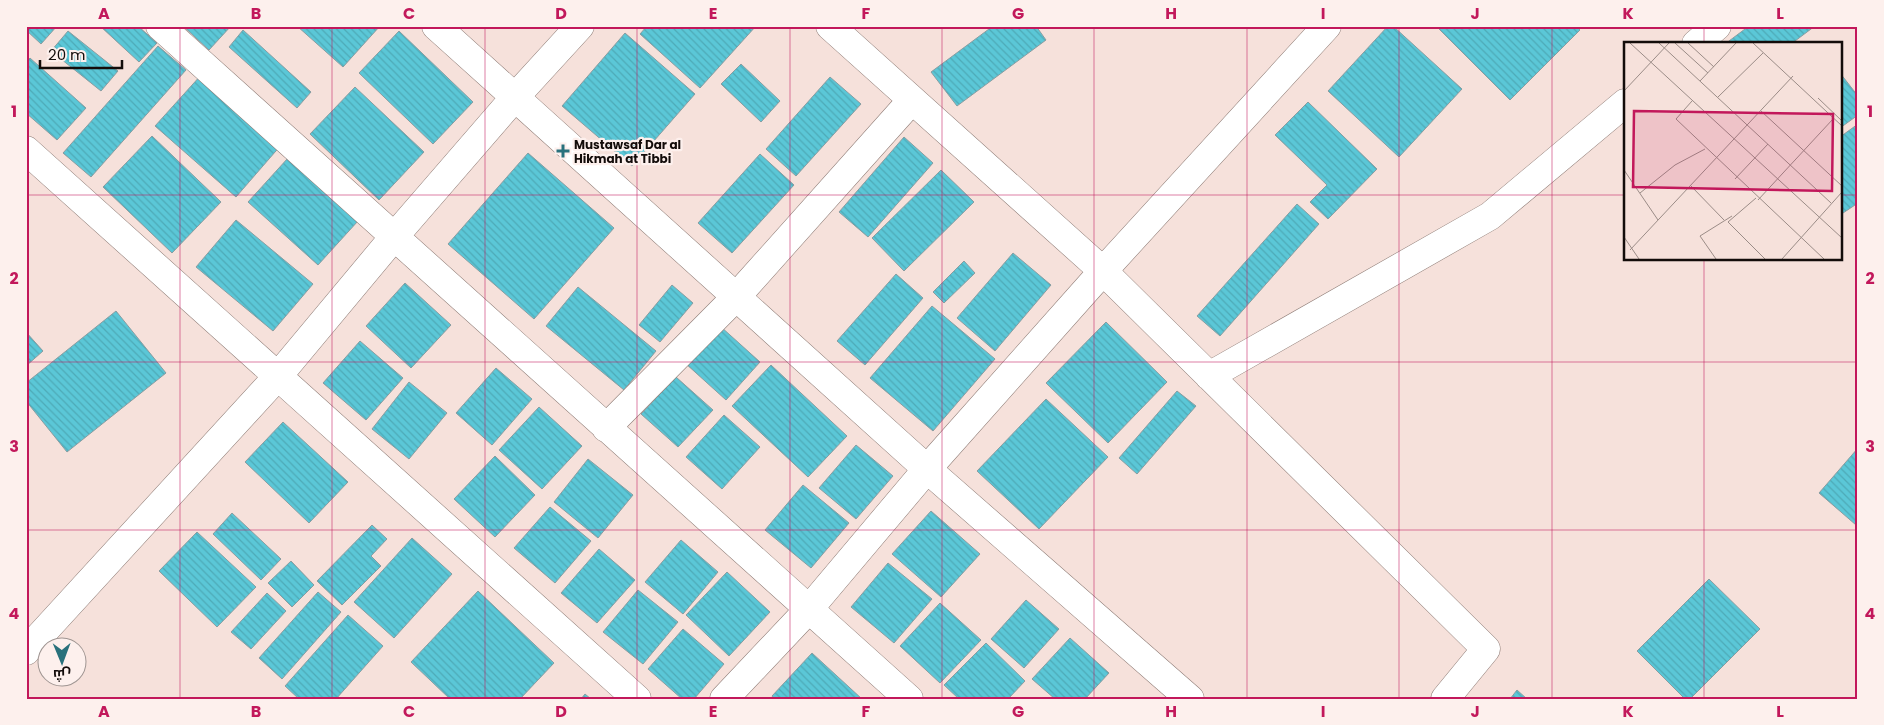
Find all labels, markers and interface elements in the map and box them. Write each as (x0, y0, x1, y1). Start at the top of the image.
text: A (98, 2, 110, 25)
text: B (251, 2, 261, 25)
text: C (403, 2, 415, 25)
text: D (555, 2, 567, 25)
text: E (709, 2, 717, 25)
text: F (862, 2, 871, 25)
text: G (1012, 2, 1024, 25)
text: H (1165, 2, 1177, 25)
text: I (1321, 2, 1325, 25)
text: J (1470, 2, 1480, 25)
text: K (1622, 2, 1634, 25)
text: L (1776, 2, 1784, 25)
scale bar (40, 38, 122, 70)
inset map (1624, 42, 1842, 260)
text: 20 m (48, 44, 86, 65)
text: 1 (11, 100, 17, 123)
text: 1 (1867, 100, 1873, 123)
place label: Mustawsaf Dar al Hikmah at Tibbi (574, 136, 681, 167)
marker: Mustawsaf Dar al Hikmah at Tibbi (556, 144, 570, 158)
text: 2 (9, 267, 19, 290)
text: 2 (1865, 267, 1875, 290)
text: 3 (9, 435, 19, 458)
text: 3 (1865, 435, 1875, 458)
text: 4 (9, 602, 20, 625)
text: 4 (1865, 602, 1876, 625)
north arrow (38, 638, 88, 688)
text: ش (53, 665, 71, 685)
text: A (98, 700, 110, 723)
text: B (251, 700, 261, 723)
text: C (403, 700, 415, 723)
text: D (555, 700, 567, 723)
text: E (709, 700, 717, 723)
text: F (862, 700, 871, 723)
text: G (1012, 700, 1024, 723)
text: H (1165, 700, 1177, 723)
text: I (1321, 700, 1325, 723)
text: J (1470, 700, 1480, 723)
text: K (1622, 700, 1634, 723)
text: L (1776, 700, 1784, 723)

